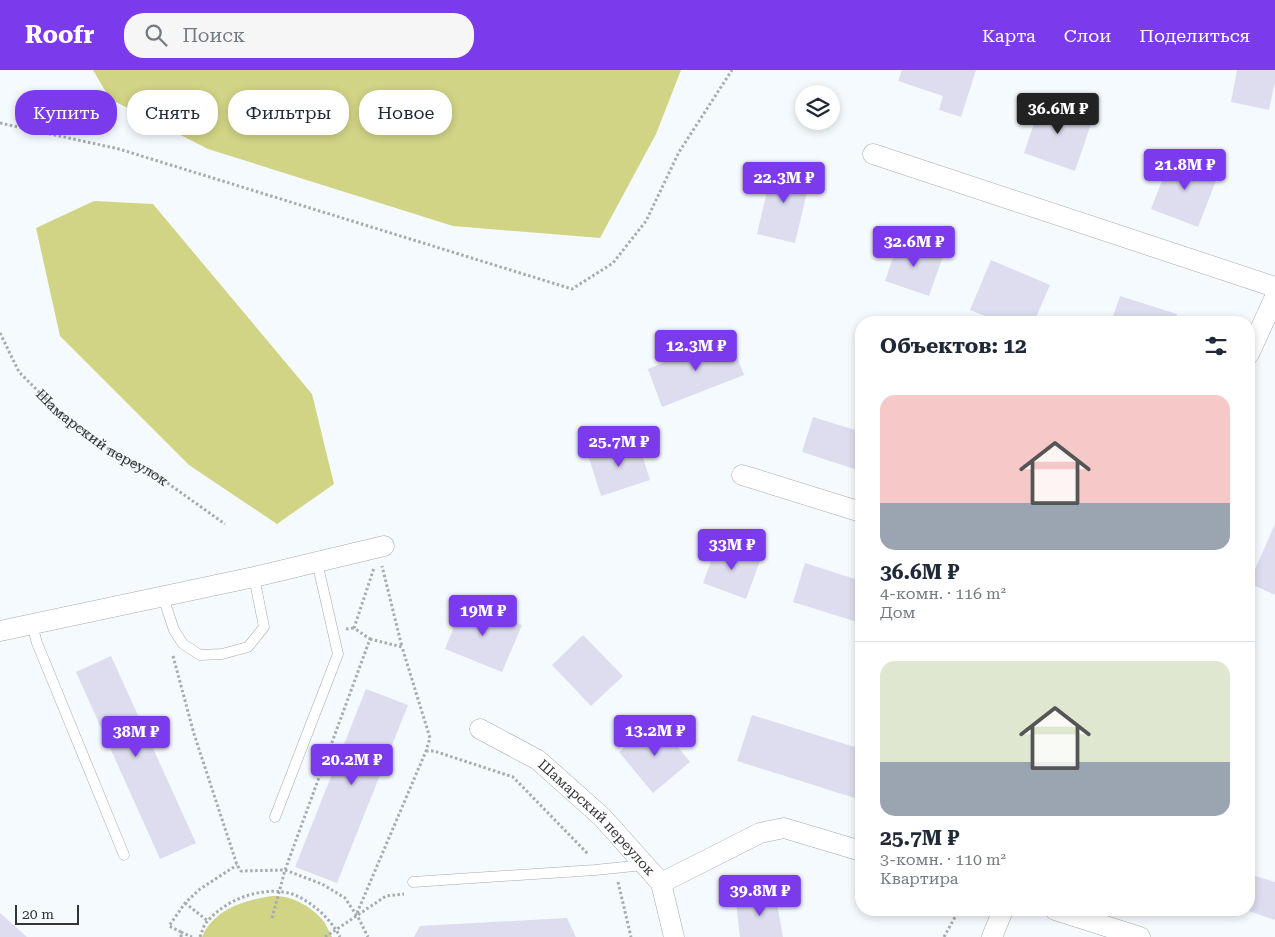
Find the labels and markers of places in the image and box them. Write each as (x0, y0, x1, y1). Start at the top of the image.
pin: 36.6M ₽ (1012, 92, 1104, 135)
pin: 21.8M ₽ (1139, 148, 1231, 191)
pin: 22.3M ₽ (738, 162, 830, 204)
pin: 32.6M ₽ (868, 226, 960, 268)
pin: 12.3M ₽ (650, 330, 742, 372)
pin: 25.7M ₽ (573, 426, 665, 468)
pin: 33M ₽ (697, 528, 767, 571)
pin: 19M ₽ (448, 594, 518, 637)
pin: 13.2M ₽ (609, 714, 701, 757)
pin: 38M ₽ (101, 716, 171, 758)
pin: 20.2M ₽ (306, 744, 398, 786)
pin: 39.8M ₽ (714, 874, 806, 917)

